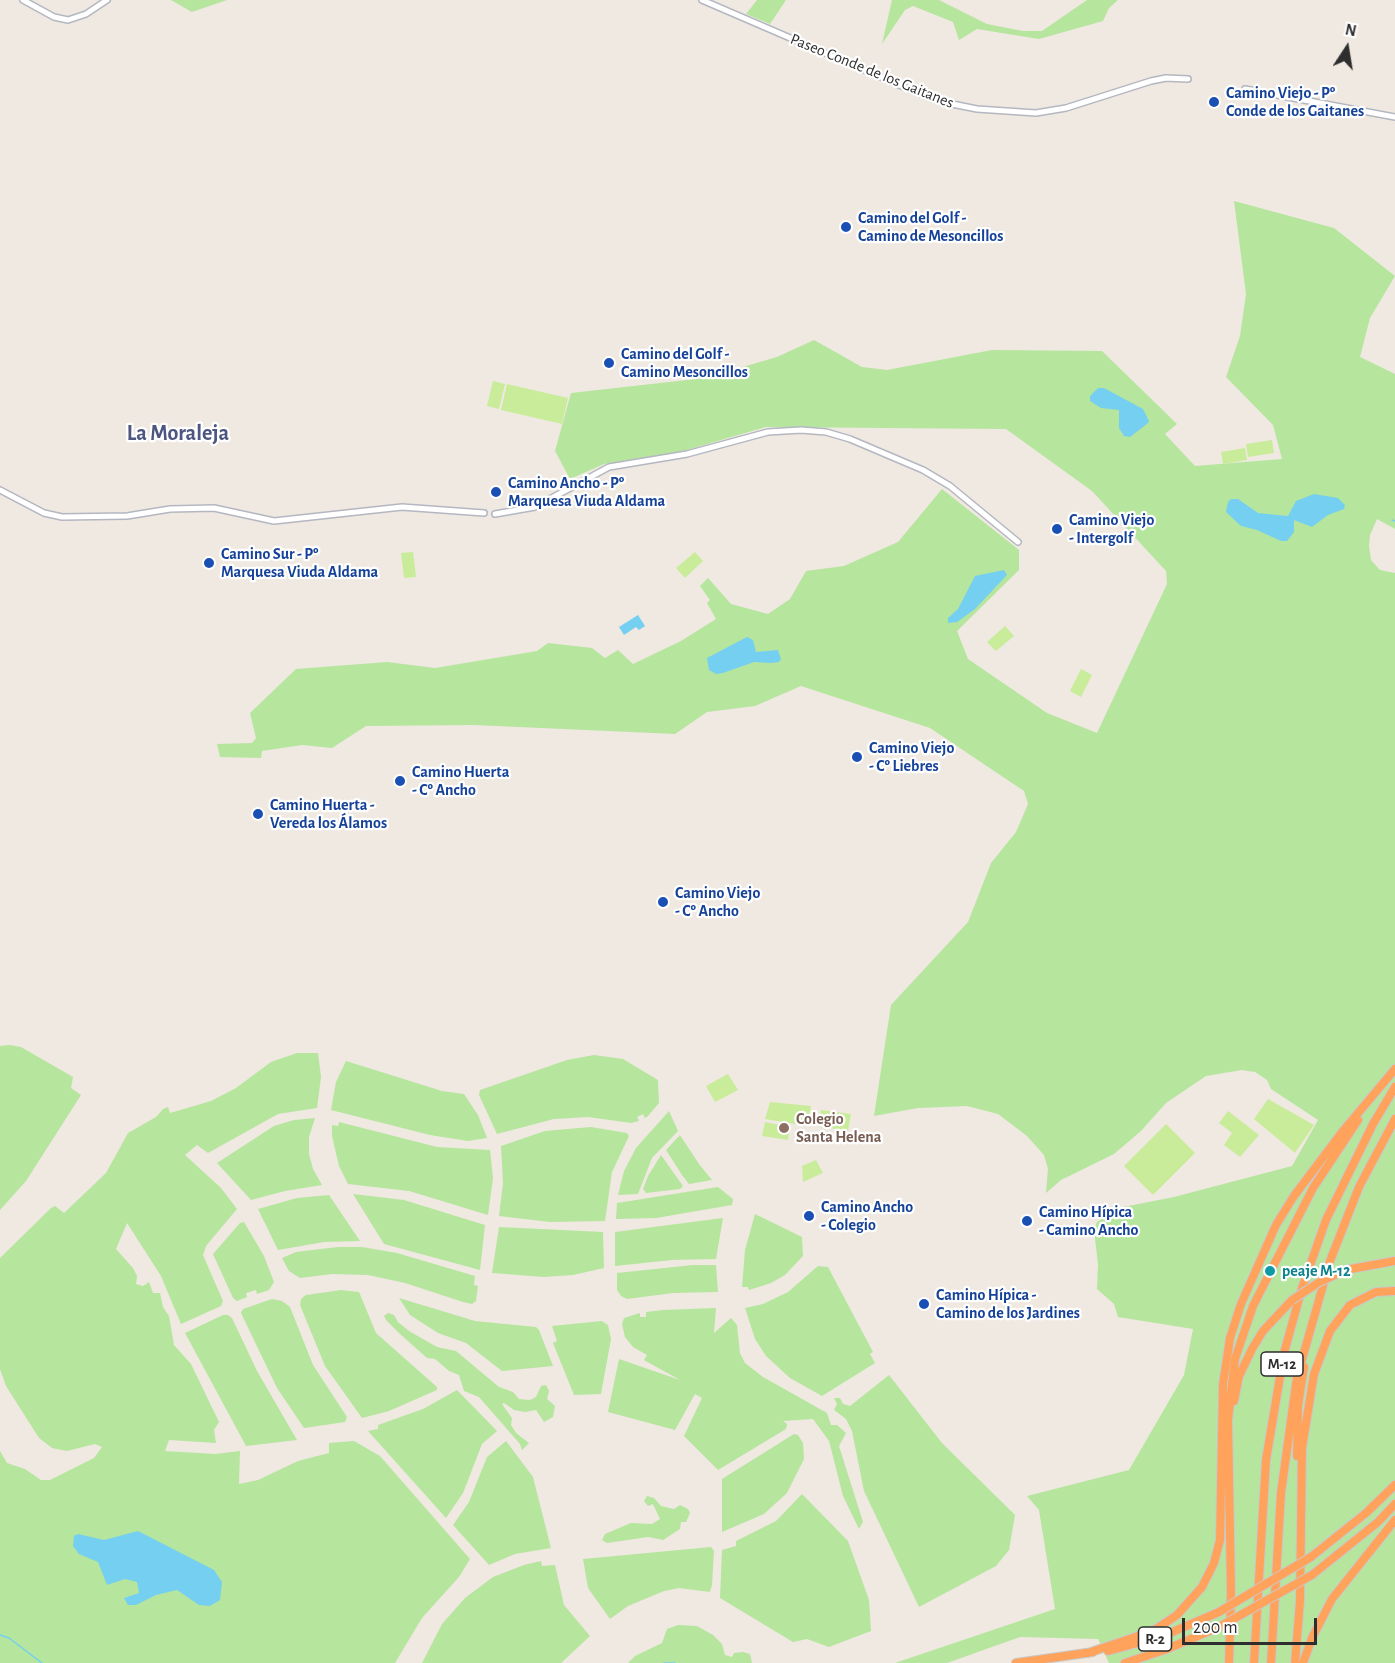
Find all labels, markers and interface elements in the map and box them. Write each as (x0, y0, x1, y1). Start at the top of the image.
north arrow (1317, 18, 1377, 78)
text: N (1344, 21, 1358, 39)
street label: Paseo Conde de los Gaitanes (787, 29, 957, 113)
place label: Camino Viejo - Pº Conde de los Gaitanes (1226, 83, 1364, 121)
marker: Camino Viejo - Pº Conde de los Gaitanes (1207, 95, 1221, 109)
place label: Camino del Golf - Camino de Mesoncillos (858, 208, 1003, 246)
marker: Camino del Golf - Camino de Mesoncillos (839, 220, 853, 234)
place label: Camino del Golf - Camino Mesoncillos (621, 344, 748, 382)
marker: Camino del Golf - Camino Mesoncillos (602, 356, 616, 370)
district label: La Moraleja (127, 420, 229, 446)
place label: Camino Ancho - Pº Marquesa Viuda Aldama (508, 473, 665, 511)
marker: Camino Ancho - Pº Marquesa Viuda Aldama (489, 485, 503, 499)
place label: Camino Viejo - Intergolf (1069, 510, 1154, 548)
marker: Camino Viejo - Intergolf (1050, 522, 1064, 536)
place label: Camino Sur - Pº Marquesa Viuda Aldama (221, 544, 378, 582)
marker: Camino Sur - Pº Marquesa Viuda Aldama (202, 556, 216, 570)
place label: Camino Viejo - Cº Liebres (869, 738, 954, 776)
marker: Camino Viejo - Cº Liebres (850, 750, 864, 764)
place label: Camino Huerta - Cº Ancho (412, 762, 509, 800)
marker: Camino Huerta - Cº Ancho (393, 774, 407, 788)
place label: Camino Huerta - Vereda los Álamos (270, 795, 387, 833)
marker: Camino Huerta - Vereda los Álamos (251, 807, 265, 821)
place label: Camino Viejo - Cº Ancho (675, 883, 760, 921)
marker: Camino Viejo - Cº Ancho (656, 895, 670, 909)
place label: Colegio Santa Helena (796, 1109, 882, 1147)
marker: Colegio Santa Helena (777, 1121, 791, 1135)
place label: Camino Ancho - Colegio (821, 1197, 913, 1235)
place label: Camino Hípica - Camino Ancho (1039, 1202, 1139, 1240)
marker: Camino Ancho - Colegio (802, 1209, 816, 1223)
marker: Camino Hípica - Camino Ancho (1020, 1214, 1034, 1228)
place label: peaje M-12 (1282, 1261, 1350, 1281)
marker: peaje M-12 (1263, 1264, 1277, 1278)
place label: Camino Hípica - Camino de los Jardines (936, 1285, 1080, 1323)
marker: Camino Hípica - Camino de los Jardines (917, 1297, 931, 1311)
road number: M-12 (1261, 1352, 1303, 1376)
scale bar (1185, 1606, 1320, 1644)
text: 200 m (1193, 1619, 1238, 1637)
road number: R-2 (1138, 1627, 1172, 1651)

